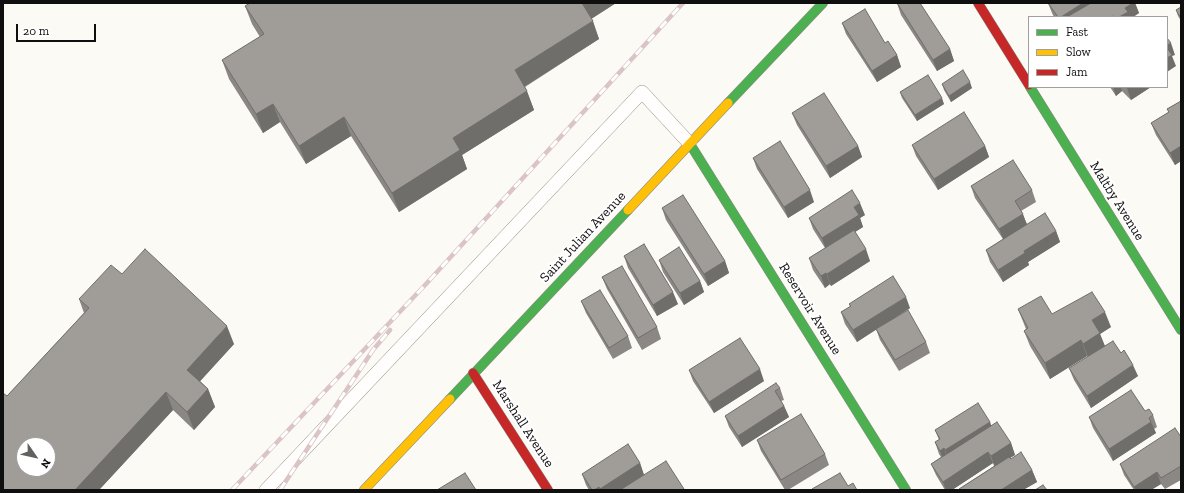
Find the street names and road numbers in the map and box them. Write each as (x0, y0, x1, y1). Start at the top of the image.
street label: Maltby Avenue (1086, 158, 1148, 244)
street label: Saint Julian Avenue (536, 188, 630, 286)
street label: Reservoir Avenue (775, 260, 845, 358)
street label: Marshall Avenue (489, 377, 557, 471)

